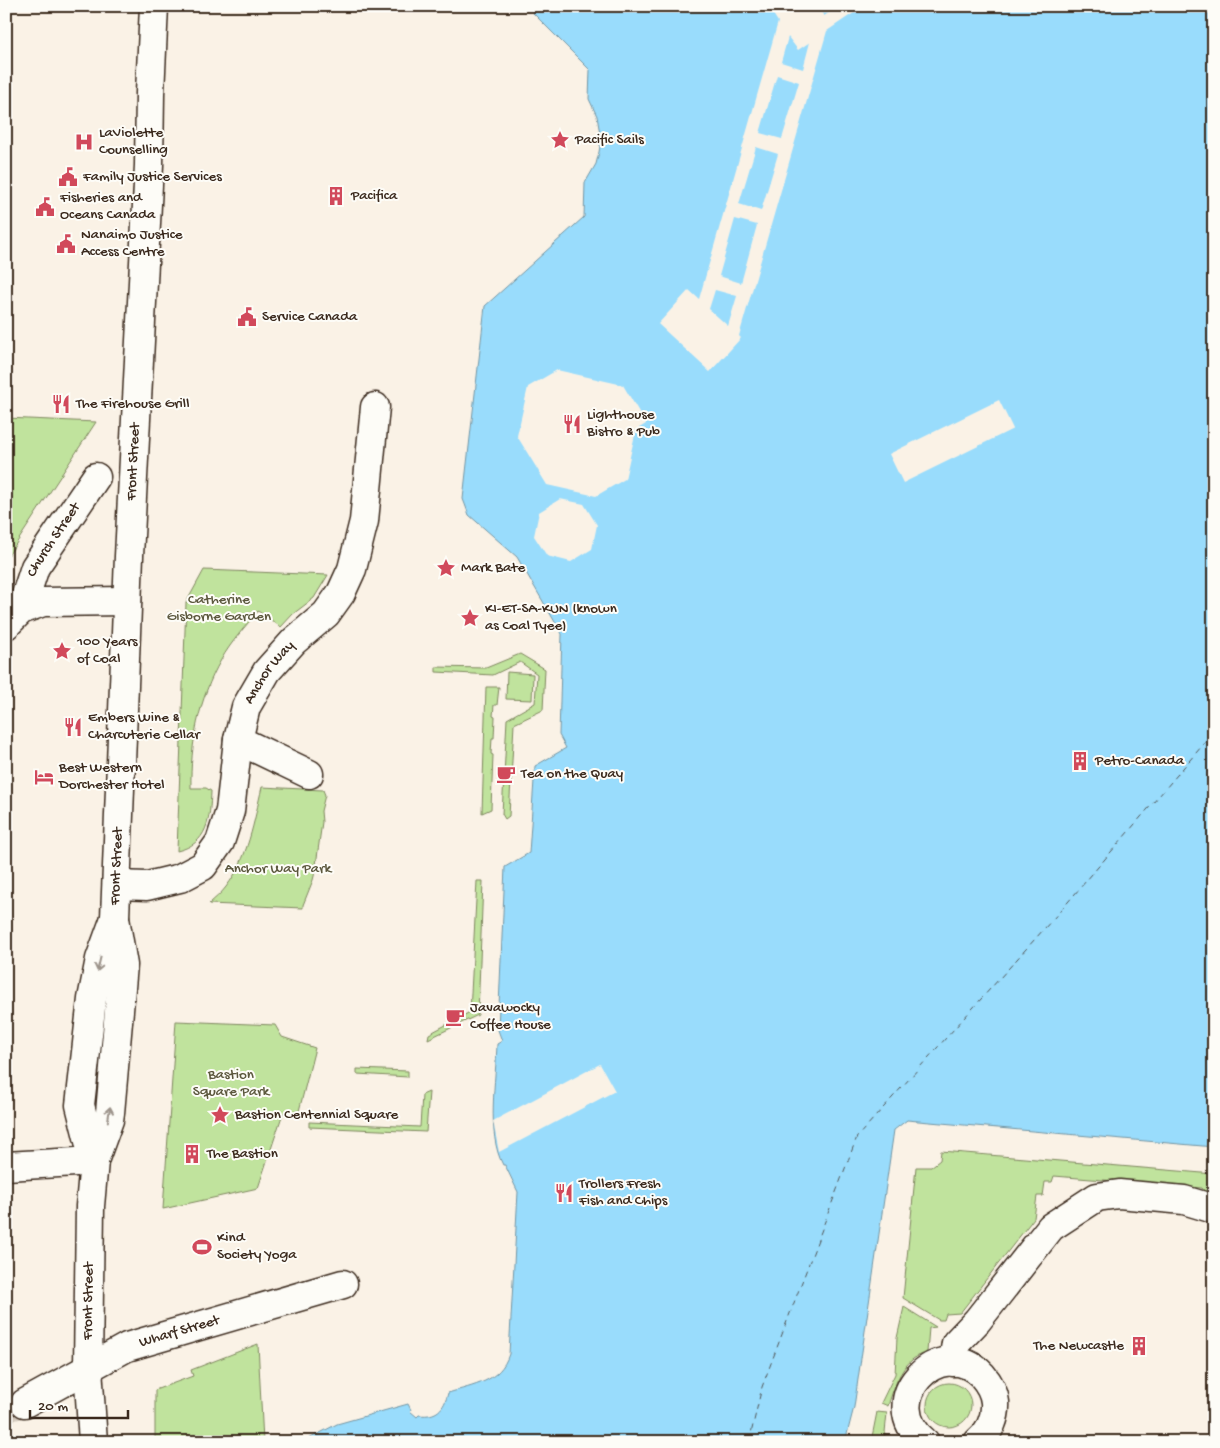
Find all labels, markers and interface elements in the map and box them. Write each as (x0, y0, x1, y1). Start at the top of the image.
place label: LaViolette Counselling (99, 124, 168, 159)
place icon: Pacific Sails (549, 129, 571, 151)
hospital icon: LaViolette Counselling (73, 131, 95, 153)
place label: Pacific Sails (574, 131, 644, 149)
public building icon: Family Justice Services (57, 166, 79, 188)
place label: Family Justice Services (82, 168, 222, 186)
building icon: Pacifica (325, 185, 347, 207)
place label: Pacifica (350, 187, 398, 205)
place label: Fisheries and Oceans Canada (59, 189, 156, 224)
public building icon: Fisheries and Oceans Canada (34, 196, 56, 218)
place label: Nanaimo Justice Access Centre (81, 226, 183, 261)
public building icon: Nanaimo Justice Access Centre (55, 233, 77, 255)
public building icon: Service Canada (236, 306, 258, 328)
place label: Service Canada (262, 308, 358, 326)
restaurant icon: The Firehouse Grill (50, 393, 72, 415)
place label: The Firehouse Grill (75, 395, 189, 413)
place label: Lighthouse Bistro & Pub (586, 406, 660, 441)
restaurant icon: Lighthouse Bistro & Pub (561, 413, 583, 435)
street label: Front Street (123, 421, 145, 502)
street label: Church Street (23, 498, 86, 579)
place icon: Mark Bate (435, 557, 457, 579)
place label: Mark Bate (461, 559, 525, 577)
park label: Catherine Gisborne Garden (167, 591, 271, 626)
place label: KI-ET-SA-KUN (known as Coal Tyee) (485, 600, 617, 635)
place icon: KI-ET-SA-KUN (known as Coal Tyee) (459, 607, 481, 629)
place label: 100 Years of Coal (76, 633, 138, 668)
street label: Anchor Way (241, 637, 299, 708)
place icon: 100 Years of Coal (51, 640, 73, 662)
place label: Embers Wine & Charcuterie Cellar (88, 709, 201, 744)
restaurant icon: Embers Wine & Charcuterie Cellar (62, 716, 84, 738)
building icon: Petro-Canada (1069, 750, 1091, 772)
place label: Petro-Canada (1094, 752, 1185, 770)
place label: Best Western Dorchester Hotel (58, 759, 165, 794)
cafe icon: Tea on the Quay (495, 763, 517, 785)
place label: Tea on the Quay (520, 765, 624, 783)
hotel icon: Best Western Dorchester Hotel (33, 766, 55, 788)
street label: Front Street (106, 825, 128, 907)
park label: Anchor Way Park (225, 860, 333, 878)
one-way arrow (94, 955, 103, 971)
place label: Javawocky Coffee House (470, 999, 551, 1034)
cafe icon: Javawocky Coffee House (444, 1006, 466, 1028)
park label: Bastion Square Park (193, 1066, 271, 1101)
place icon: Bastion Centennial Square (209, 1104, 231, 1126)
place label: Bastion Centennial Square (234, 1106, 399, 1124)
one-way arrow (104, 1107, 114, 1123)
building icon: The Bastion (181, 1143, 203, 1165)
place label: The Bastion (206, 1145, 278, 1163)
place label: Trollers Fresh Fish and Chips (578, 1175, 668, 1210)
restaurant icon: Trollers Fresh Fish and Chips (553, 1182, 575, 1204)
place label: Kind Society Yoga (217, 1229, 297, 1264)
sports icon: Kind Society Yoga (191, 1236, 213, 1258)
street label: Front Street (79, 1260, 98, 1341)
street label: Wharf Street (137, 1311, 223, 1352)
building icon: The Newcastle (1128, 1335, 1150, 1357)
place label: The Newcastle (1033, 1337, 1124, 1355)
scale bar (30, 1388, 128, 1420)
text: 20 m (38, 1398, 68, 1416)

